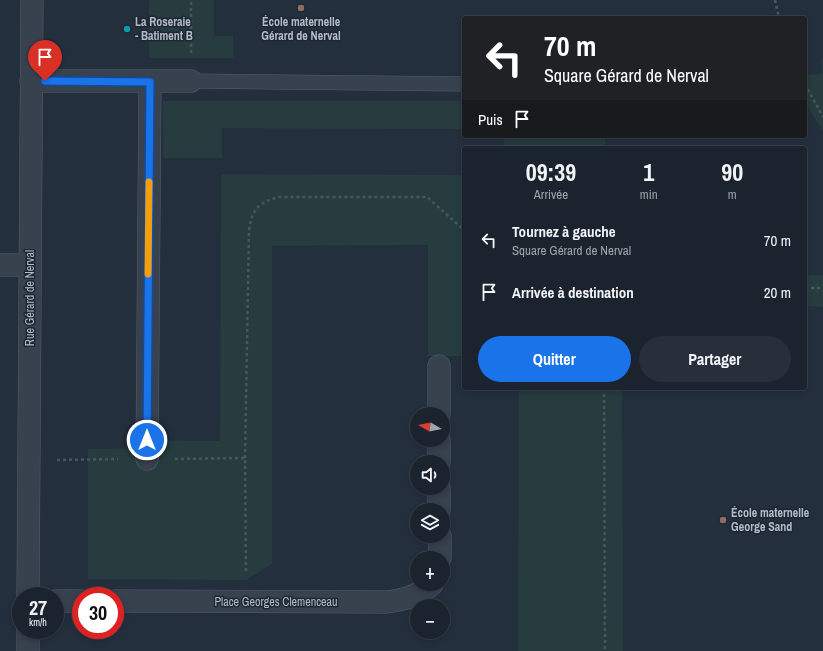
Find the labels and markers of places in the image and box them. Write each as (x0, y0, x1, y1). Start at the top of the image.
marker: École maternelle Gérard de Nerval (296, 3, 306, 13)
place label: La Roseraie - Batiment B (135, 14, 193, 44)
place label: École maternelle Gérard de Nerval (261, 14, 341, 44)
marker: La Roseraie - Batiment B (122, 24, 132, 34)
pin (28, 40, 62, 81)
place label: École maternelle George Sand (731, 505, 810, 535)
marker: École maternelle George Sand (718, 515, 728, 525)

